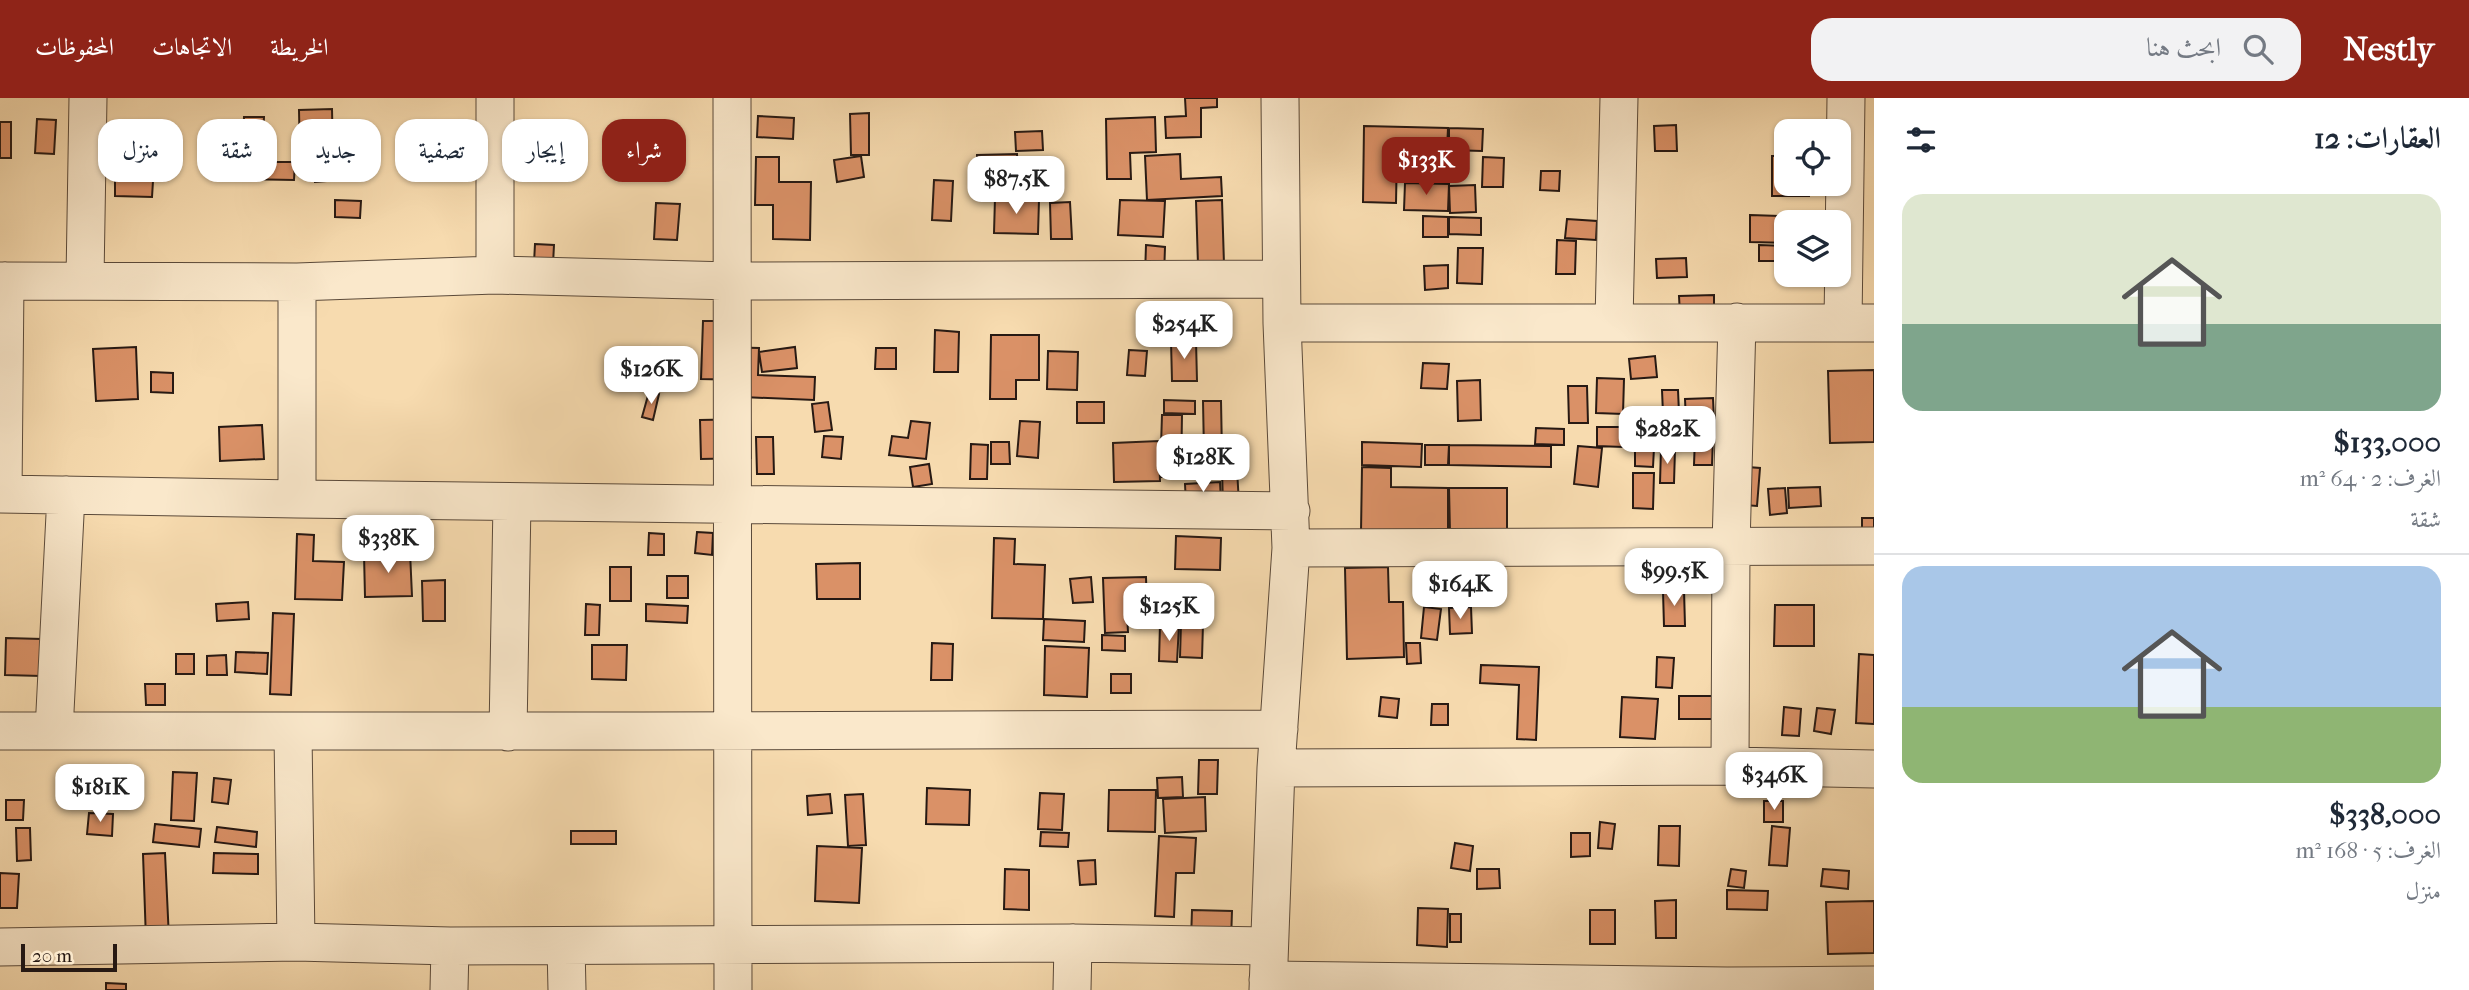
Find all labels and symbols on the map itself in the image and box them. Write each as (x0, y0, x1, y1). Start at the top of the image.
pin: $133K (1377, 138, 1475, 197)
pin: $87.5K (959, 156, 1073, 216)
pin: $254K (1135, 302, 1233, 361)
pin: $126K (602, 346, 700, 406)
pin: $282K (1618, 406, 1716, 466)
pin: $128K (1154, 434, 1252, 494)
pin: $338K (339, 516, 437, 575)
pin: $99.5K (1617, 548, 1731, 608)
pin: $164K (1411, 561, 1509, 621)
pin: $125K (1120, 584, 1218, 643)
pin: $346K (1725, 752, 1823, 812)
pin: $181K (51, 764, 149, 824)
scale bar (21, 941, 117, 973)

